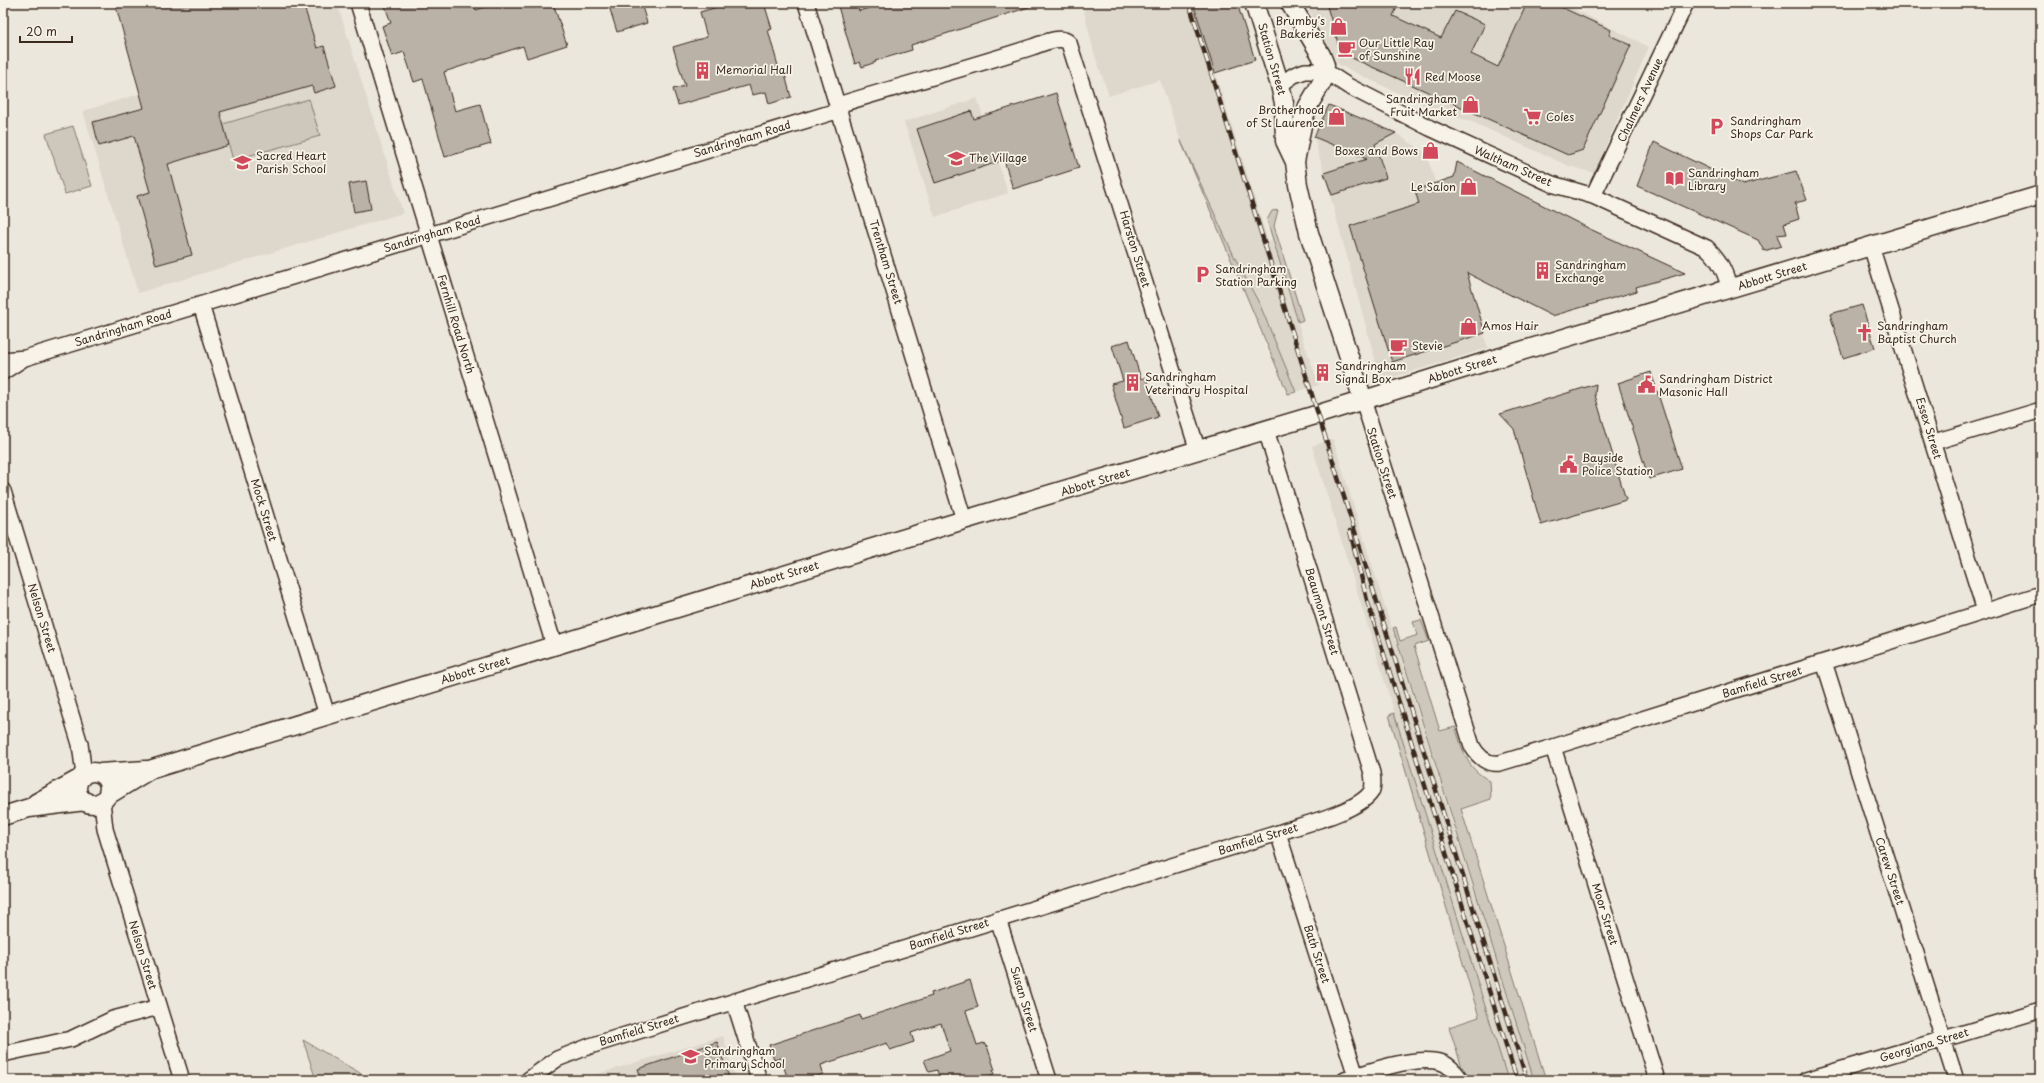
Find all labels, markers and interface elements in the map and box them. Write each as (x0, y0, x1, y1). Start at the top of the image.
place label: Brumby's Bakeries (1275, 12, 1325, 42)
shop icon: Brumby's Bakeries (1328, 17, 1348, 37)
scale bar (20, 18, 72, 44)
street label: Station Street (1254, 21, 1291, 97)
text: 20 m (26, 22, 57, 40)
place label: Our Little Ray of Sunshine (1359, 34, 1434, 64)
cafe icon: Our Little Ray of Sunshine (1336, 39, 1356, 59)
street label: Chalmers Avenue (1613, 55, 1667, 145)
building icon: Memorial Hall (693, 60, 713, 80)
place label: Memorial Hall (716, 61, 792, 78)
restaurant icon: Red Moose (1402, 67, 1422, 87)
place label: Red Moose (1425, 68, 1481, 85)
place label: Sandringham Fruit Market (1386, 90, 1458, 120)
shop icon: Sandringham Fruit Market (1460, 95, 1480, 115)
place label: Brotherhood of St Laurence (1246, 101, 1324, 131)
shop icon: Brotherhood of St Laurence (1327, 106, 1347, 126)
supermarket icon: Coles (1523, 107, 1543, 127)
place label: Coles (1546, 108, 1574, 125)
place label: Sandringham Shops Car Park (1730, 112, 1814, 142)
street label: Sandringham Road (691, 116, 793, 161)
parking icon: Sandringham Shops Car Park (1707, 117, 1727, 137)
shop icon: Boxes and Bows (1421, 141, 1441, 161)
street label: Waltham Street (1471, 141, 1555, 191)
place label: Boxes and Bows (1334, 142, 1418, 159)
place label: Sacred Heart Parish School (256, 147, 327, 177)
school or university icon: The Village (946, 148, 966, 168)
place label: The Village (969, 149, 1027, 166)
school or university icon: Sacred Heart Parish School (233, 152, 253, 172)
place label: Sandringham Library (1688, 164, 1759, 194)
library icon: Sandringham Library (1665, 169, 1685, 189)
shop icon: Le Salon (1459, 177, 1479, 197)
place label: Le Salon (1411, 178, 1456, 195)
street label: Harston Street (1116, 208, 1155, 290)
street label: Sandringham Road (381, 211, 483, 256)
street label: Trentham Street (866, 218, 908, 307)
place label: Sandringham Exchange (1555, 256, 1626, 286)
street label: Abbott Street (1735, 257, 1809, 294)
place label: Sandringham Station Parking (1215, 260, 1297, 290)
building icon: Sandringham Exchange (1532, 261, 1552, 281)
parking icon: Sandringham Station Parking (1192, 265, 1212, 285)
street label: Fernhill Road North (433, 272, 480, 375)
street label: Sandringham Road (72, 305, 174, 350)
shop icon: Amos Hair (1459, 316, 1479, 336)
place label: Amos Hair (1482, 317, 1539, 334)
place label: Sandringham Baptist Church (1877, 317, 1957, 347)
church icon: Sandringham Baptist Church (1854, 322, 1874, 342)
cafe icon: Stevie (1389, 336, 1409, 356)
place label: Stevie (1412, 337, 1443, 354)
street label: Abbott Street (1425, 350, 1499, 387)
place label: Sandringham Signal Box (1335, 357, 1406, 387)
building icon: Sandringham Signal Box (1312, 362, 1332, 382)
place label: Sandringham Veterinary Hospital (1145, 368, 1248, 398)
place label: Sandringham District Masonic Hall (1659, 370, 1773, 400)
building icon: Sandringham Veterinary Hospital (1122, 373, 1142, 393)
public building icon: Sandringham District Masonic Hall (1636, 375, 1656, 395)
street label: Essex Street (1912, 395, 1947, 461)
street label: Station Street (1363, 425, 1402, 501)
place label: Bayside Police Station (1582, 449, 1653, 479)
public building icon: Bayside Police Station (1559, 454, 1579, 474)
street label: Abbott Street (1058, 463, 1132, 500)
street label: Mock Street (247, 477, 282, 544)
street label: Abbott Street (747, 556, 821, 593)
street label: Beaumont Street (1301, 565, 1344, 657)
street label: Nelson Street (24, 581, 61, 655)
street label: Abbott Street (438, 651, 512, 688)
street label: Bamfield Street (1720, 661, 1804, 702)
street label: Bamfield Street (1216, 818, 1300, 859)
street label: Carew Street (1872, 835, 1910, 907)
street label: Moor Street (1588, 881, 1623, 948)
street label: Bamfield Street (907, 913, 991, 954)
street label: Nelson Street (125, 918, 162, 992)
street label: Bath Street (1300, 922, 1335, 986)
street label: Susan Street (1006, 964, 1043, 1034)
street label: Bamfield Street (597, 1009, 681, 1050)
street label: Georgiana Street (1877, 1023, 1971, 1066)
place label: Sandringham Primary School (704, 1042, 785, 1072)
school or university icon: Sandringham Primary School (681, 1047, 701, 1067)

